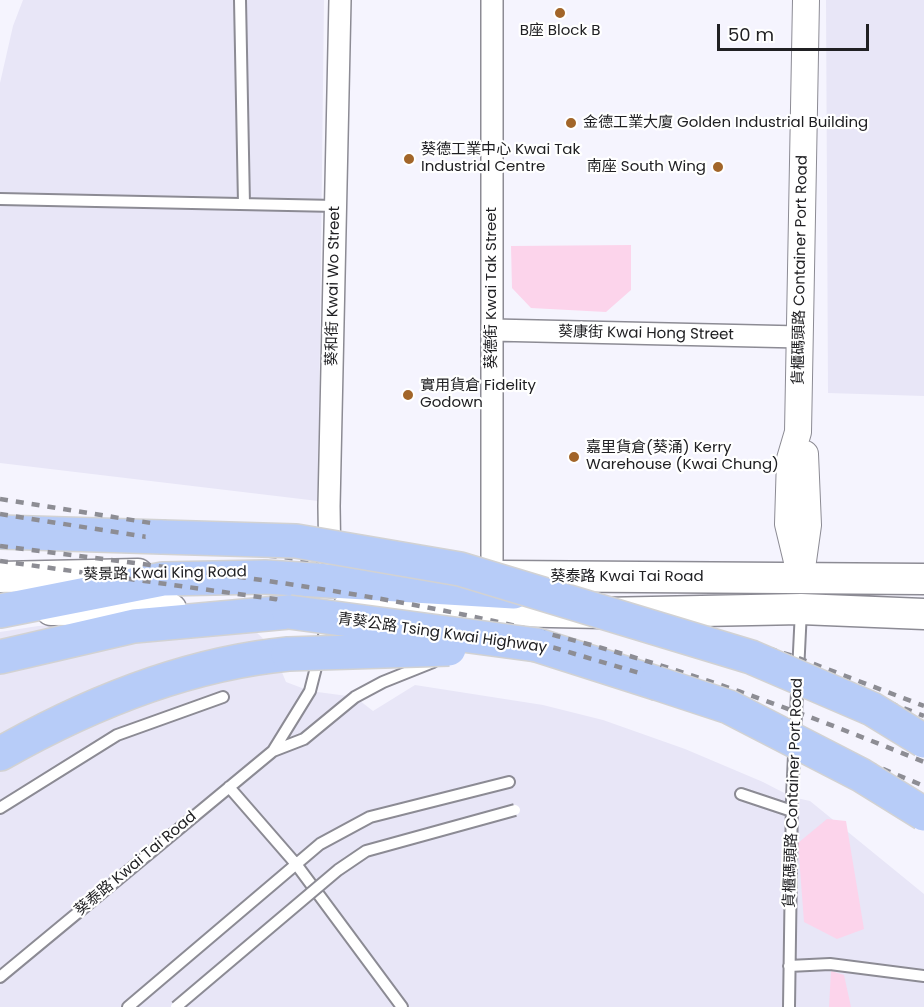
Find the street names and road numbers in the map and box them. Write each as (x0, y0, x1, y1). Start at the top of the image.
street label: 貨櫃碼頭路 Container Port Road (790, 155, 812, 385)
street label: 葵和街 Kwai Wo Street (324, 206, 344, 366)
street label: 葵德街 Kwai Tak Street (483, 207, 501, 369)
street label: 葵康街 Kwai Hong Street (558, 323, 734, 345)
street label: 葵景路 Kwai King Road (83, 564, 247, 584)
street label: 葵泰路 Kwai Tai Road (550, 568, 704, 586)
street label: 青葵公路 Tsing Kwai Highway (336, 610, 548, 658)
street label: 貨櫃碼頭路 Container Port Road (781, 678, 807, 908)
street label: 葵泰路 Kwai Tai Road (72, 808, 200, 920)

